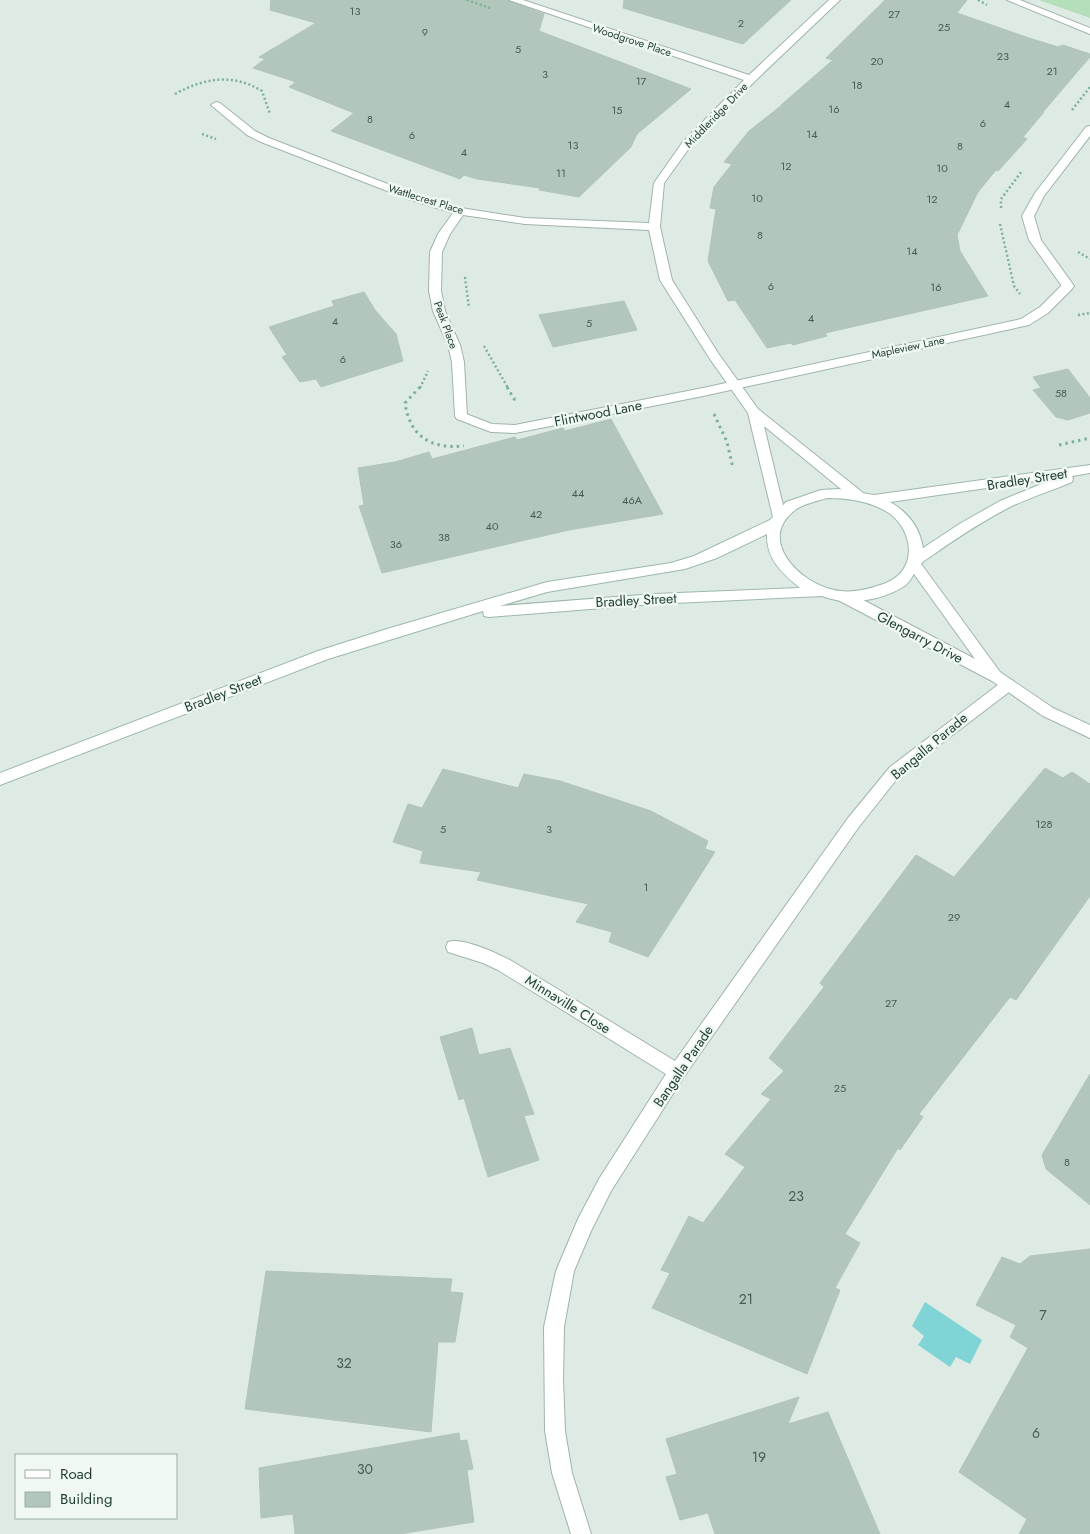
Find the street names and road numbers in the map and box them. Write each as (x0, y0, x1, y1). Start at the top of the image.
street label: Woodgrove Place (590, 20, 674, 60)
street label: Middleridge Drive (681, 79, 752, 151)
street label: Wattlecrest Place (386, 180, 466, 218)
street label: Peak Place (430, 299, 462, 351)
street label: Mapleview Lane (870, 331, 946, 363)
street label: Flintwood Lane (552, 395, 644, 431)
street label: Bradley Street (985, 463, 1069, 495)
street label: Bradley Street (595, 588, 678, 612)
street label: Glengarry Drive (873, 606, 967, 668)
street label: Bradley Street (181, 669, 265, 717)
street label: Bangalla Parade (886, 708, 972, 784)
street label: Minnaville Close (521, 970, 615, 1038)
street label: Bangalla Parade (648, 1021, 718, 1111)

